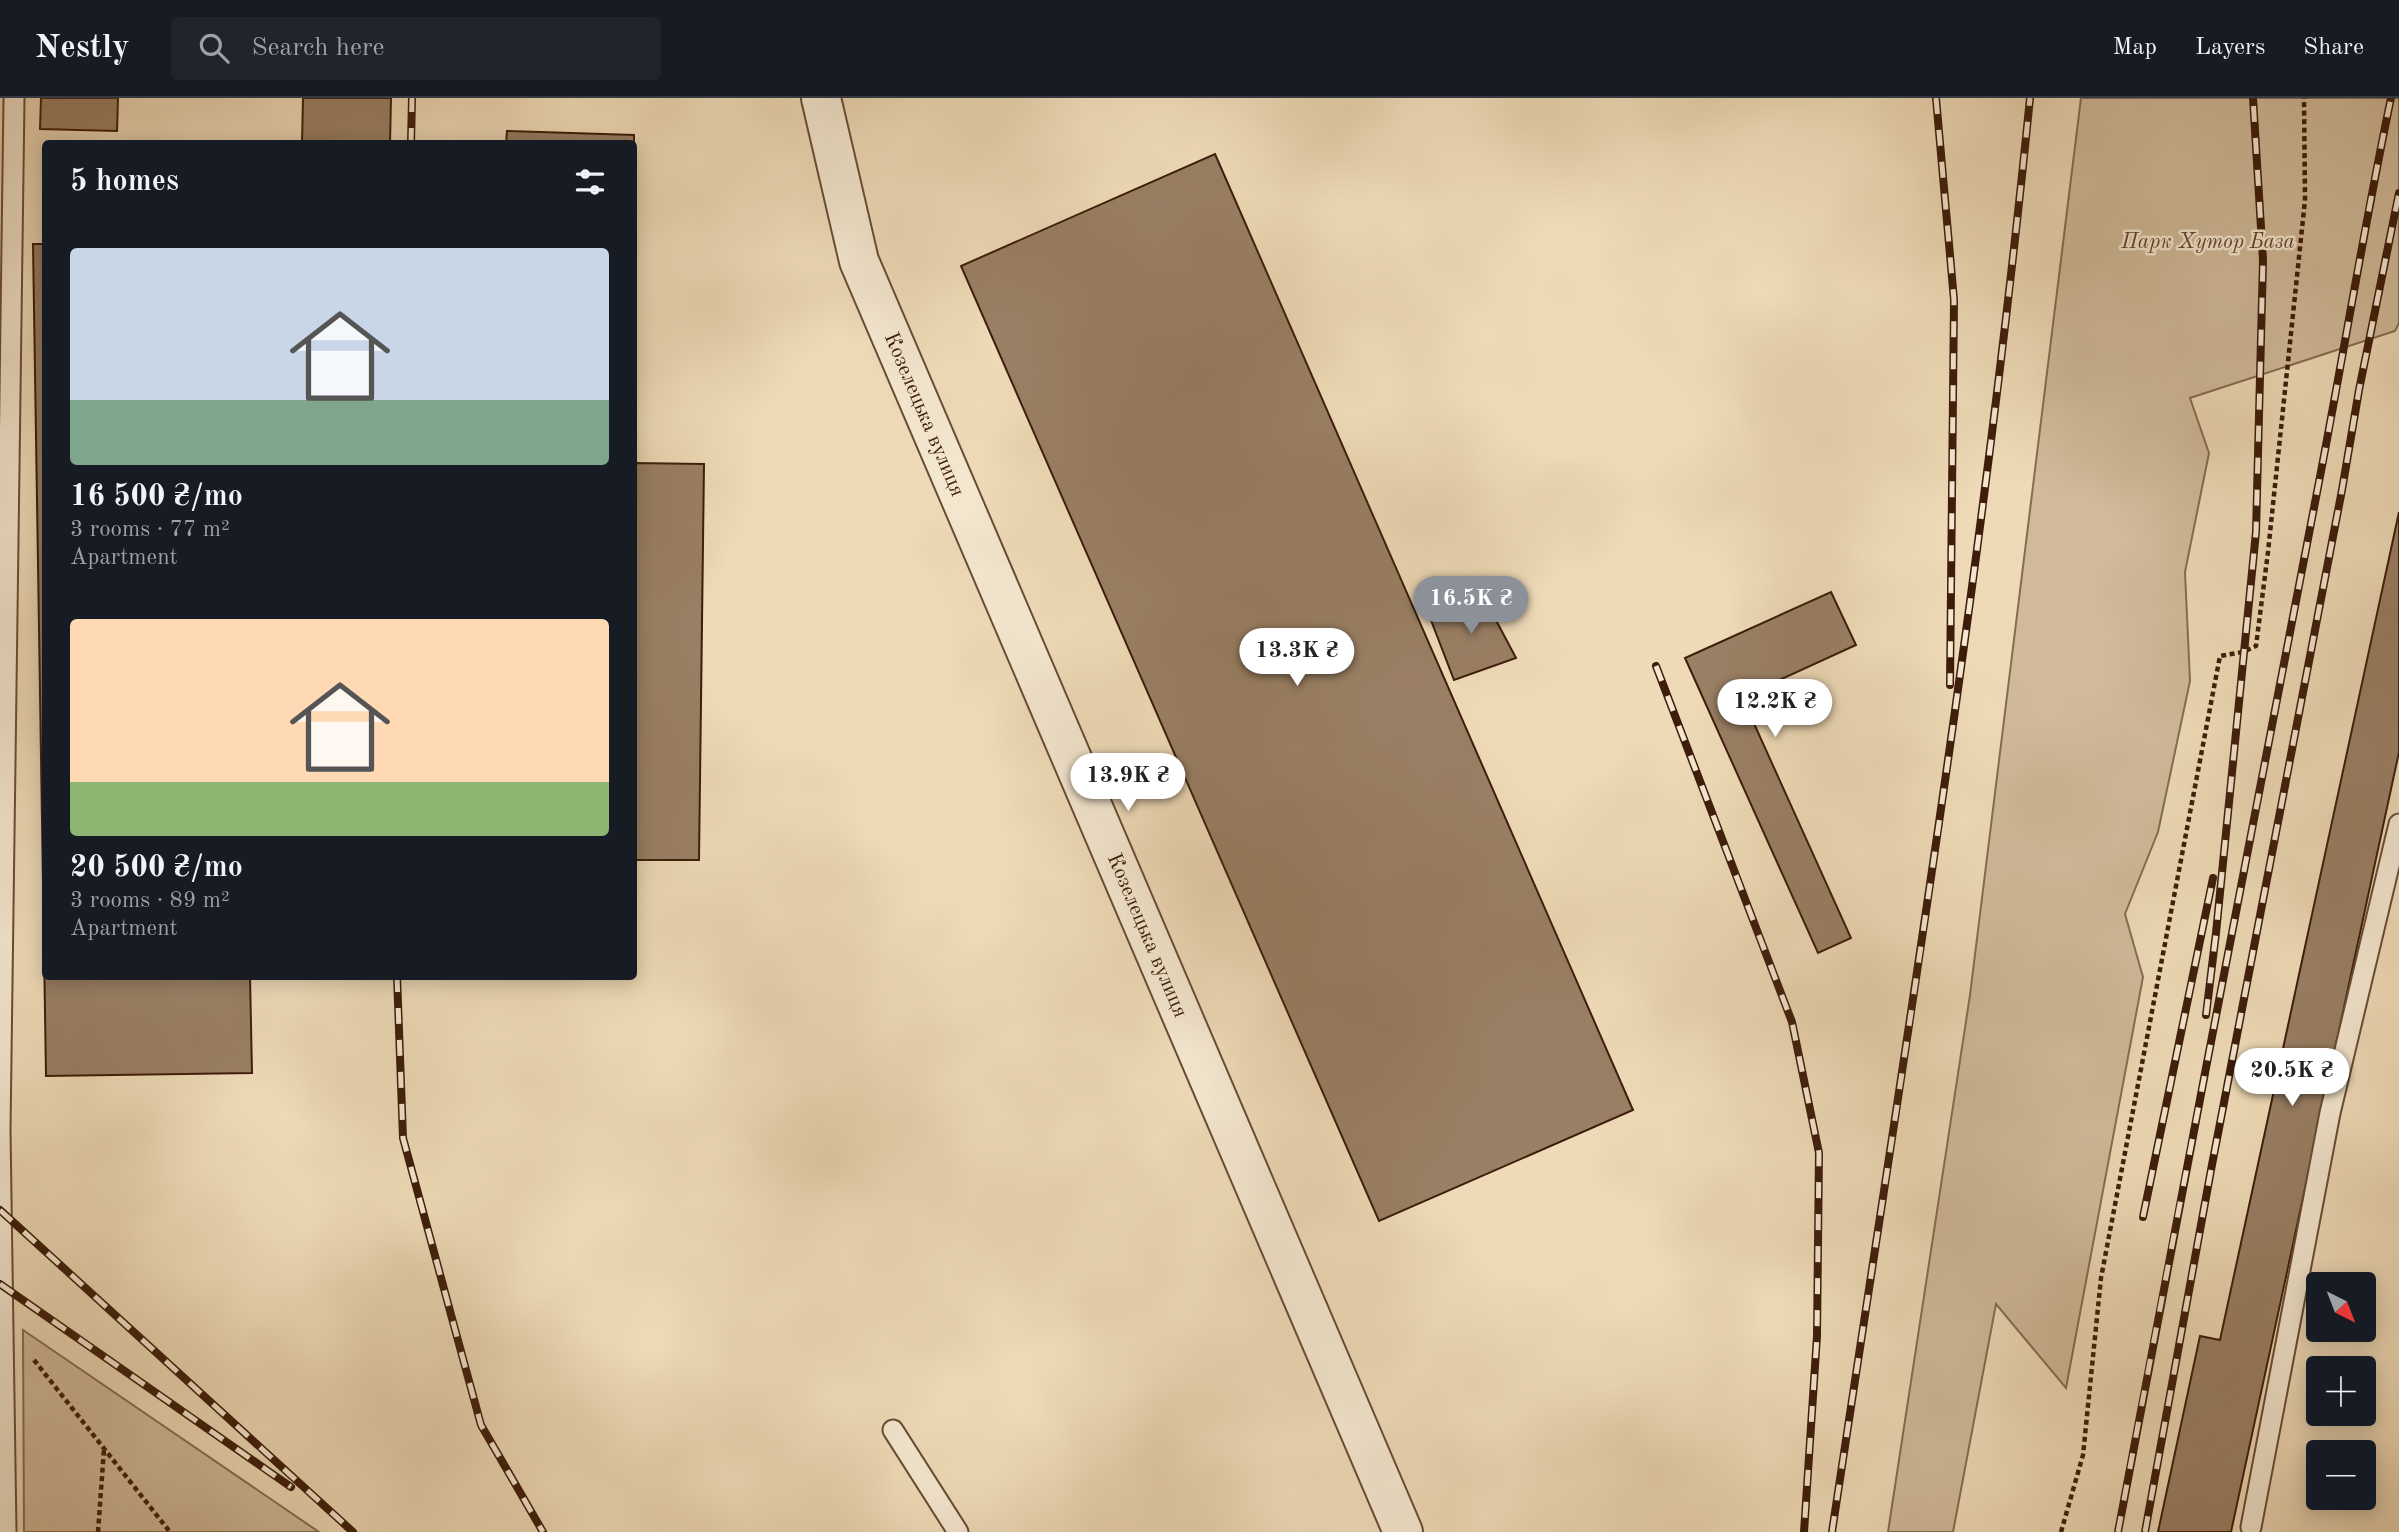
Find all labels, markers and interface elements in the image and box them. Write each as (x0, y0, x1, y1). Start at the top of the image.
search box (171, 17, 661, 80)
icon: search (195, 29, 233, 67)
text: Nestly (35, 32, 129, 65)
text: Search here (251, 35, 385, 61)
text: Map (2113, 36, 2157, 60)
text: Layers (2195, 36, 2265, 60)
text: Share (2303, 36, 2364, 60)
icon: filters (571, 163, 609, 201)
text: 5 homes (70, 167, 179, 197)
park label: Парк Хутор База (2120, 232, 2295, 253)
icon: home (277, 293, 403, 419)
street label: Козелецька вулиця (880, 329, 968, 500)
text: 16 500 ₴/mo (70, 482, 243, 512)
text: 3 rooms · 77 m² (70, 518, 230, 541)
text: Apartment (70, 546, 178, 569)
pin: 16.5K ₴ (1406, 576, 1536, 636)
text: 16.5K ₴ (1429, 587, 1513, 610)
pin: 13.3K ₴ (1232, 628, 1362, 688)
text: 13.3K ₴ (1255, 639, 1339, 662)
icon: home (277, 664, 403, 790)
pin: 12.2K ₴ (1710, 680, 1840, 739)
text: 12.2K ₴ (1733, 690, 1817, 713)
pin: 13.9K ₴ (1063, 754, 1193, 813)
text: 13.9K ₴ (1086, 764, 1170, 787)
street label: Козелецька вулиця (1103, 850, 1191, 1021)
text: 20 500 ₴/mo (70, 853, 243, 883)
text: 3 rooms · 89 m² (70, 889, 230, 912)
text: Apartment (70, 917, 178, 940)
pin: 20.5K ₴ (2227, 1048, 2357, 1108)
text: 20.5K ₴ (2250, 1059, 2334, 1082)
north arrow (2306, 1272, 2376, 1342)
map controls (2306, 1272, 2376, 1510)
button: + (2306, 1356, 2376, 1426)
button: − (2306, 1440, 2376, 1510)

